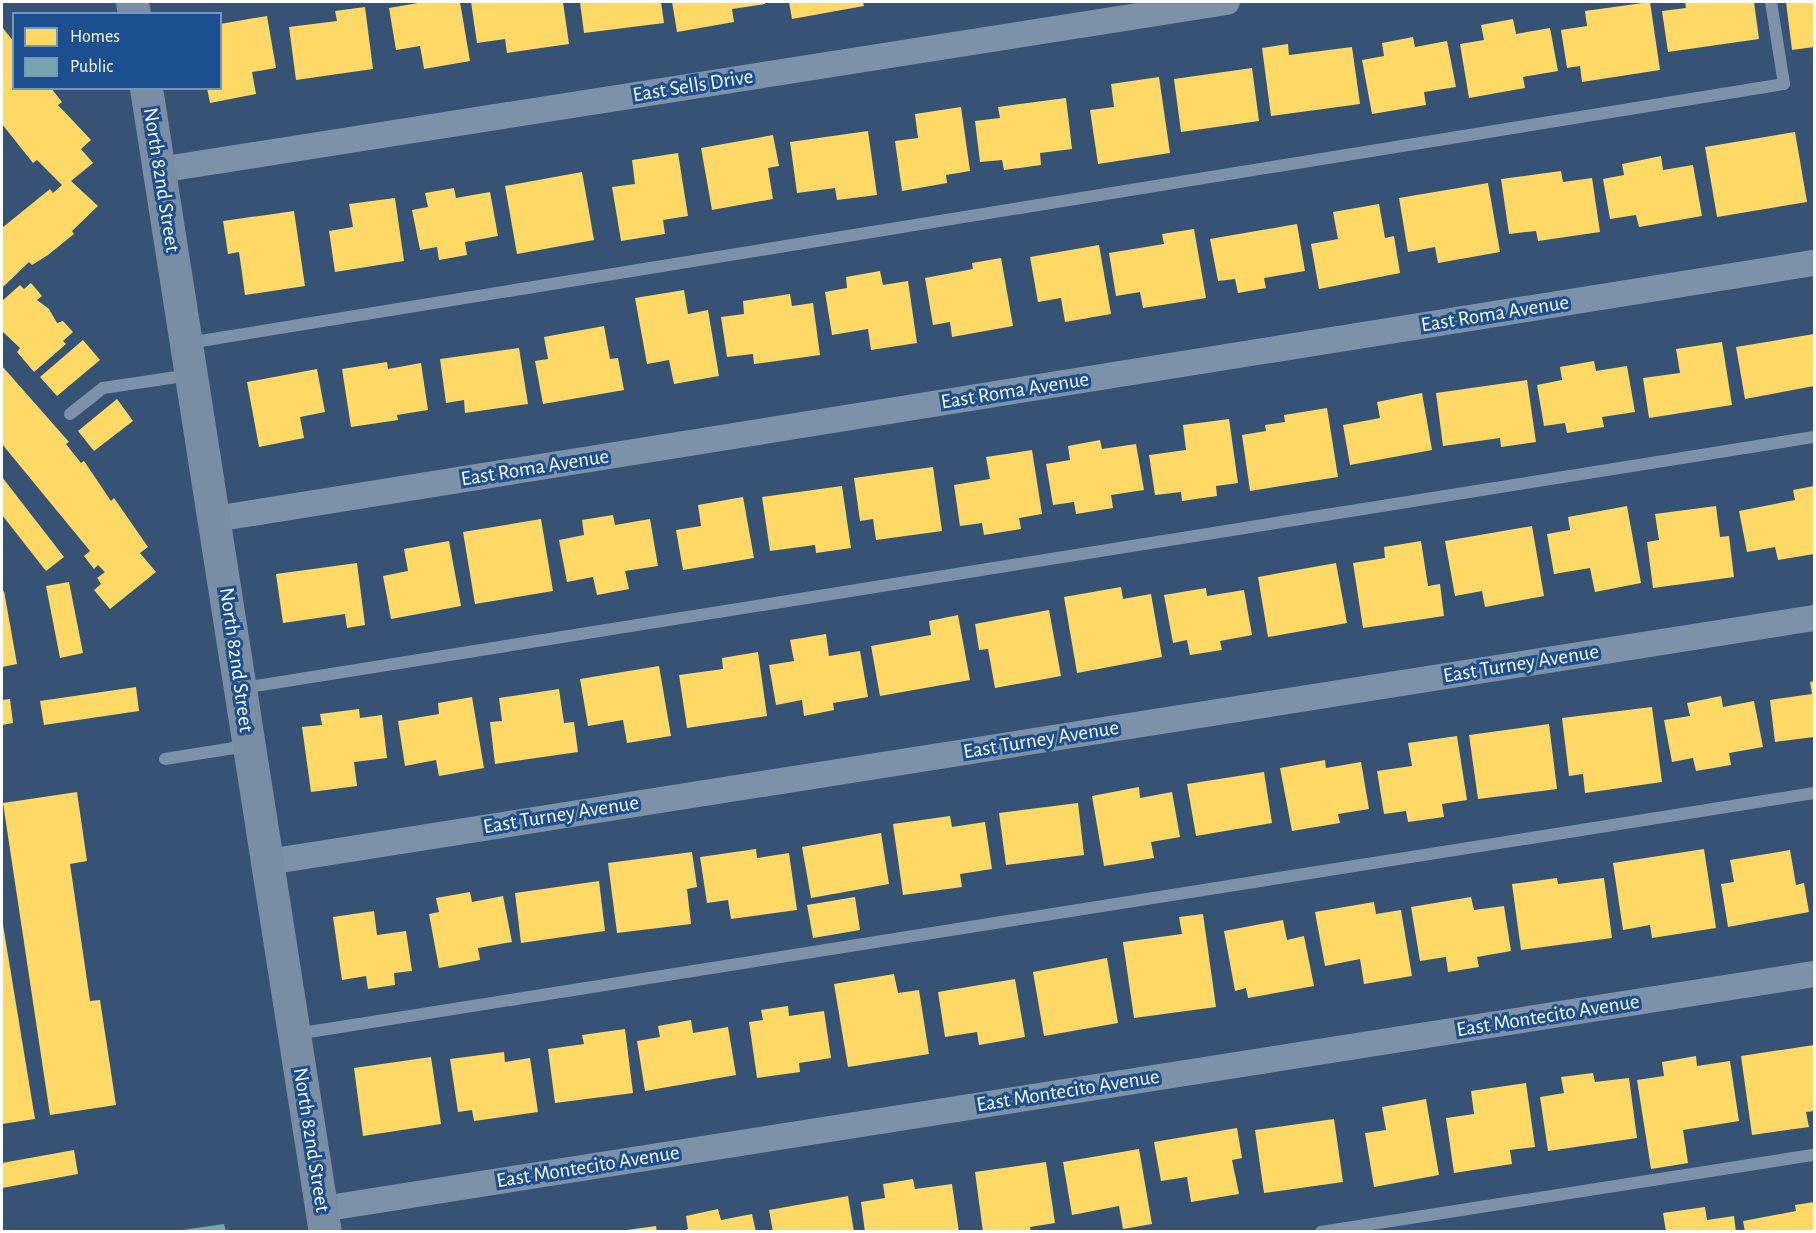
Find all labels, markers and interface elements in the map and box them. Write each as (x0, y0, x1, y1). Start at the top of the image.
legend (12, 12, 222, 90)
text: Homes (70, 28, 120, 46)
text: Public (70, 58, 113, 76)
street label: East Sells Drive (631, 64, 755, 108)
street label: North 82nd Street (137, 106, 185, 254)
street label: East Roma Avenue (1419, 290, 1571, 338)
street label: East Roma Avenue (939, 367, 1091, 415)
street label: East Roma Avenue (459, 444, 611, 492)
street label: North 82nd Street (213, 586, 259, 734)
street label: East Turney Avenue (1441, 639, 1601, 689)
street label: East Turney Avenue (961, 715, 1121, 765)
street label: East Turney Avenue (481, 790, 641, 840)
street label: East Montecito Avenue (1455, 989, 1641, 1043)
street label: East Montecito Avenue (975, 1064, 1161, 1118)
street label: North 82nd Street (287, 1066, 335, 1214)
street label: East Montecito Avenue (495, 1140, 681, 1194)

